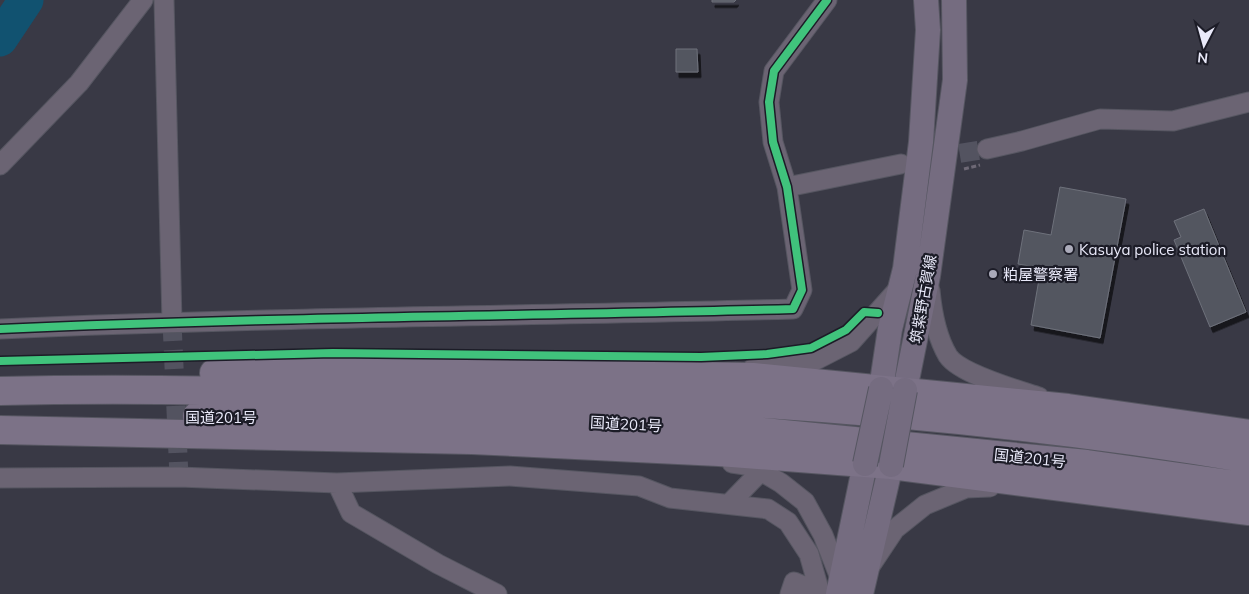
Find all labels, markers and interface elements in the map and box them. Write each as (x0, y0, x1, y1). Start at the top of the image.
north arrow (1179, 20, 1229, 70)
text: N (1196, 48, 1209, 67)
place label: Kasuya police station (1079, 240, 1226, 259)
marker: Kasuya police station (1063, 243, 1075, 255)
street label: 筑紫野古賀線 (906, 253, 940, 345)
place label: 粕屋警察署 (1003, 265, 1078, 284)
marker: 粕屋警察署 (987, 268, 999, 280)
street label: 国道201号 (185, 408, 257, 427)
street label: 国道201号 (590, 413, 662, 435)
street label: 国道201号 (993, 445, 1067, 471)

